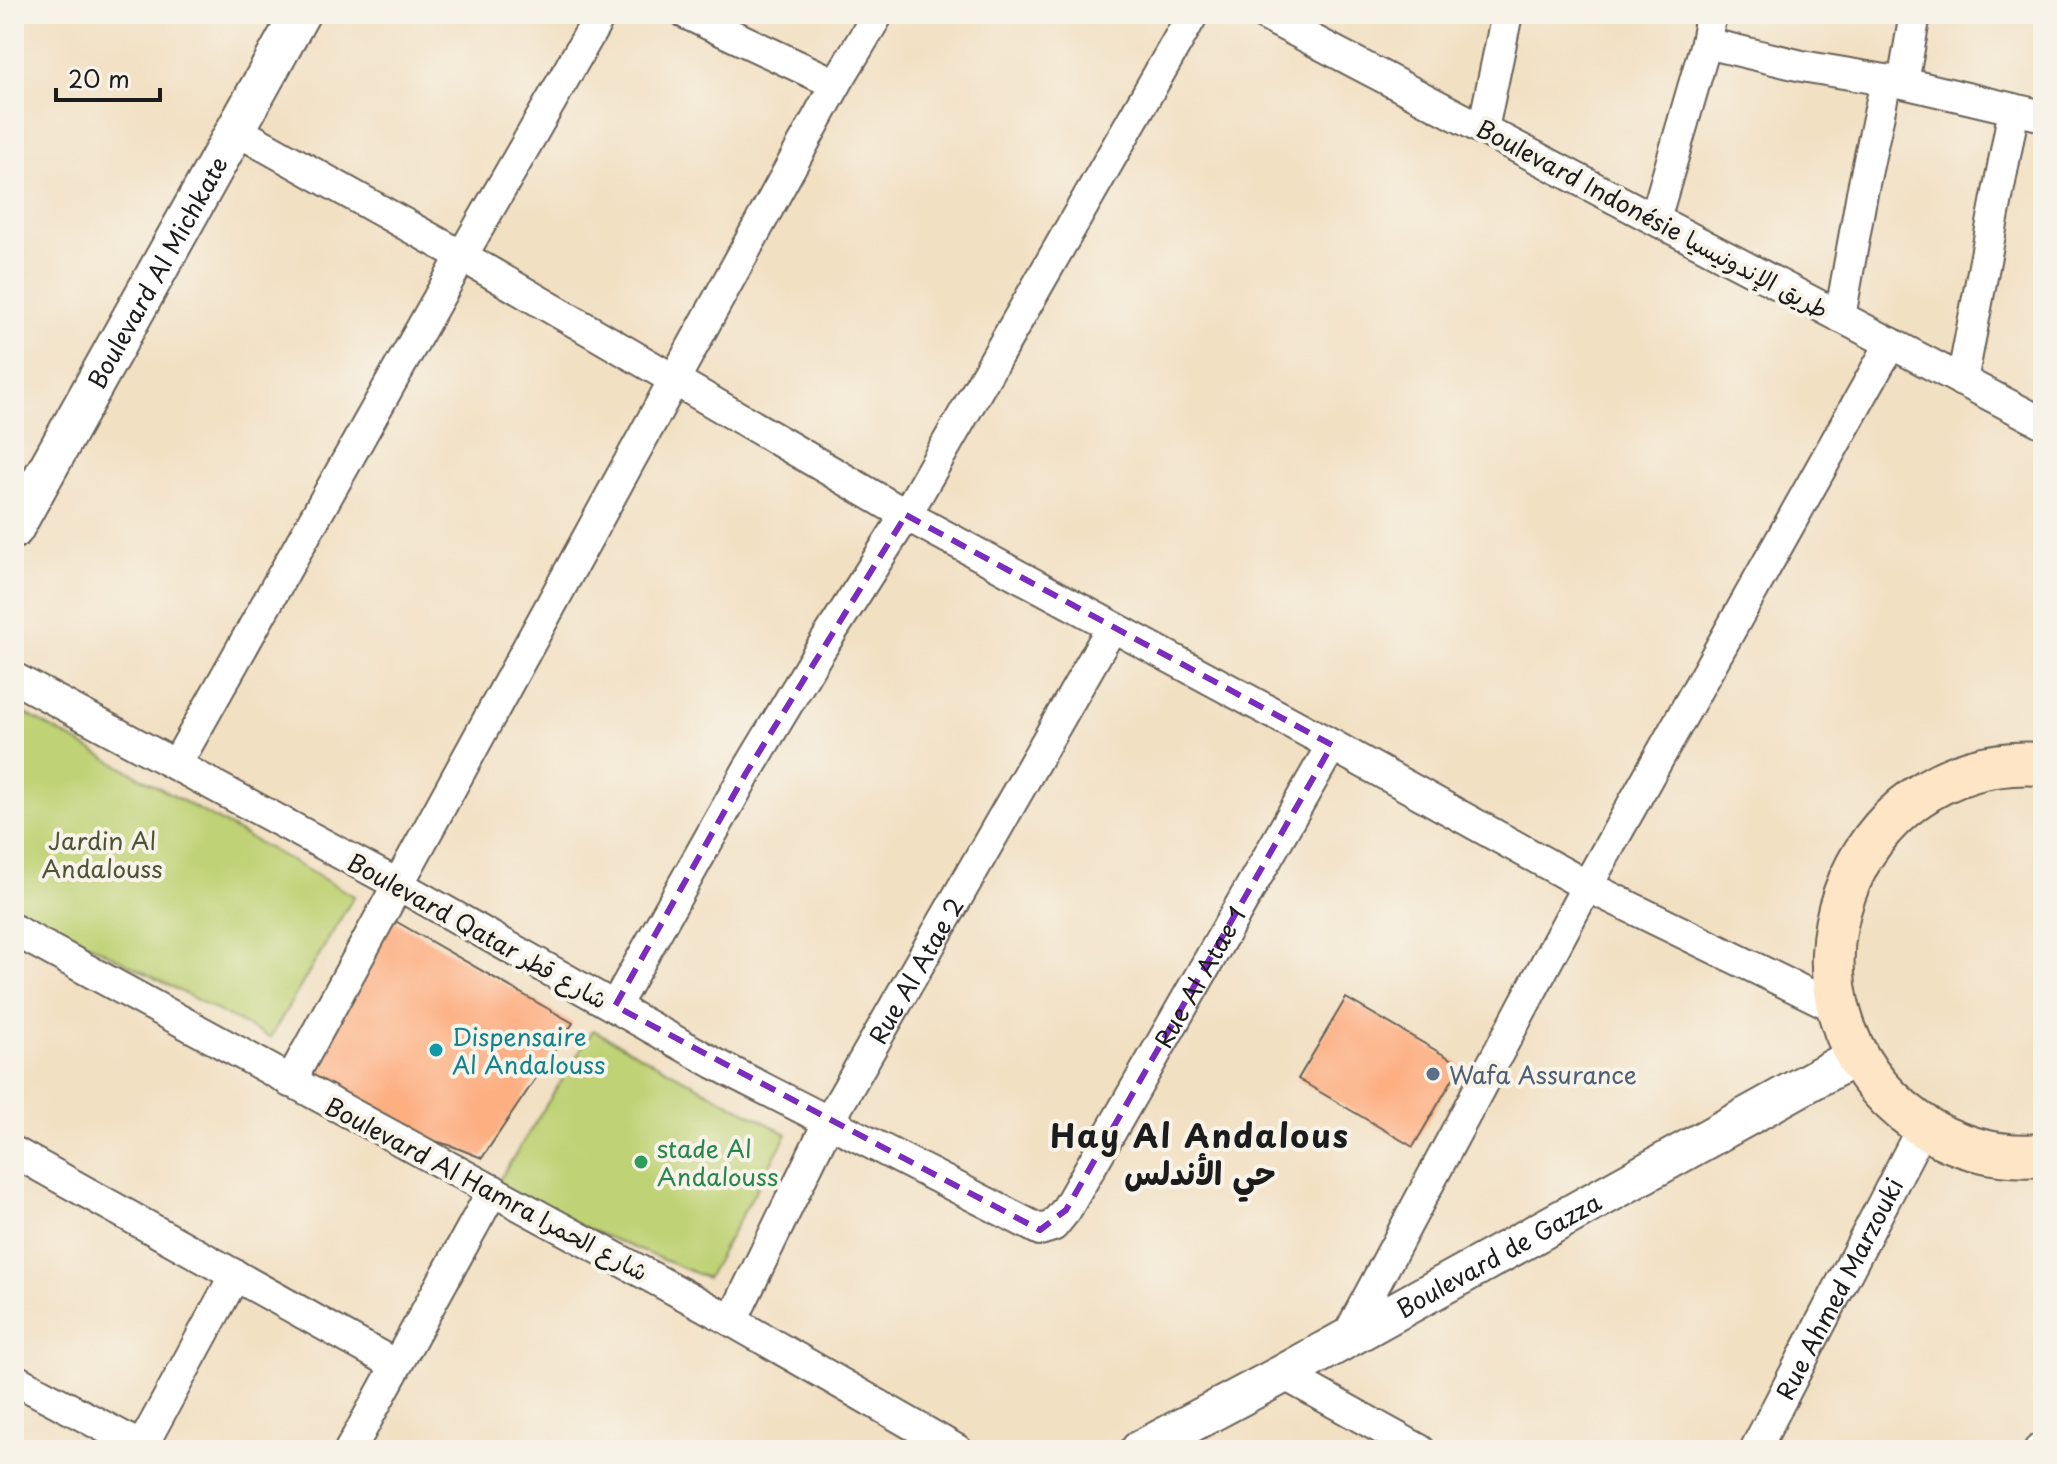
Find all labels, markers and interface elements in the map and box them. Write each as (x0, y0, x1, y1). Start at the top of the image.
scale bar (56, 52, 160, 102)
text: 20 m (68, 60, 130, 96)
street label: Boulevard Indonésie طريق الإندونيسيا (1471, 110, 1835, 326)
street label: Boulevard Al Michkate (78, 149, 236, 395)
park label: Jardin Al Andalouss (41, 822, 163, 886)
street label: Boulevard Qatar شارع قطر (341, 843, 615, 1018)
street label: Rue Al Atae 2 (859, 890, 972, 1050)
street label: Rue Al Atae 1 (1145, 900, 1254, 1054)
place label: Dispensaire Al Andalouss (452, 1018, 605, 1082)
marker: Dispensaire Al Andalouss (427, 1041, 445, 1059)
place label: Wafa Assurance (1449, 1056, 1637, 1092)
marker: Wafa Assurance (1424, 1065, 1442, 1083)
street label: Boulevard Al Hamra شارع الحمرا (319, 1087, 655, 1290)
district label: Hay Al Andalous حي الأندلس (1050, 1111, 1350, 1203)
place label: stade Al Andalouss (657, 1130, 778, 1194)
marker: stade Al Andalouss (632, 1153, 650, 1171)
street label: Rue Ahmed Marzouki (1766, 1171, 1911, 1406)
street label: Boulevard de Gazza (1389, 1183, 1607, 1326)

